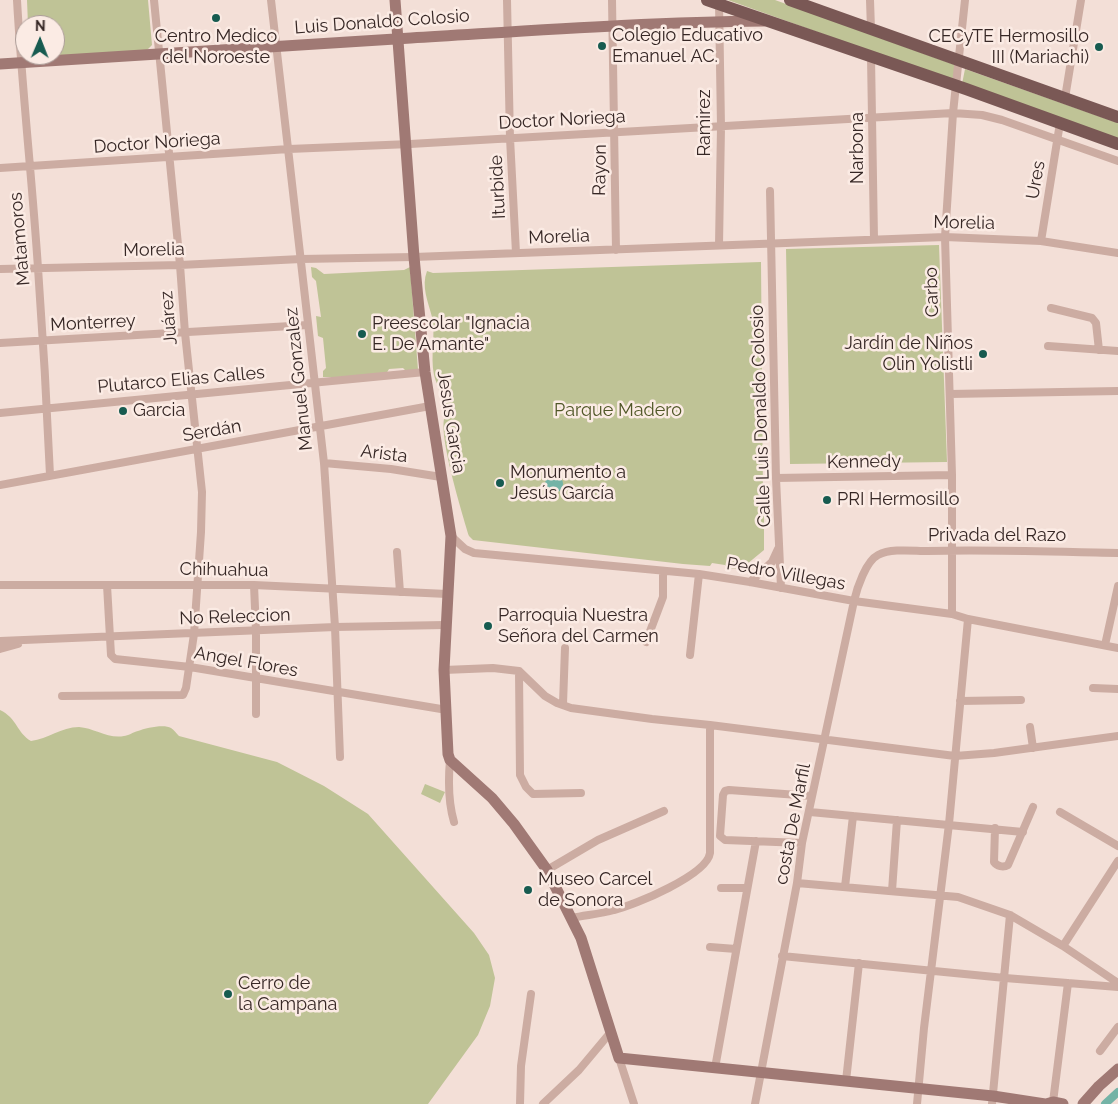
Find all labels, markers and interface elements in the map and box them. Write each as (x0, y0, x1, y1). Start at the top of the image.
street label: Luis Donaldo Colosio (294, 5, 470, 39)
marker: Centro Medico del Noroeste (210, 12, 222, 24)
north arrow (15, 15, 65, 65)
text: N (35, 18, 46, 34)
place label: Colegio Educativo Emanuel AC. (612, 25, 763, 68)
place label: Centro Medico del Noroeste (155, 26, 277, 68)
place label: CECyTE Hermosillo III (Mariachi) (928, 26, 1089, 68)
marker: Colegio Educativo Emanuel AC. (596, 40, 608, 52)
marker: CECyTE Hermosillo III (Mariachi) (1093, 41, 1105, 53)
street label: Ramirez (694, 89, 716, 157)
street label: Doctor Noriega (498, 106, 626, 134)
street label: Narbona (847, 112, 869, 184)
street label: Doctor Noriega (93, 128, 221, 158)
street label: Rayon (589, 144, 611, 196)
street label: Iturbide (486, 154, 510, 220)
street label: Ures (1022, 159, 1050, 201)
street label: Matamoros (5, 191, 35, 287)
street label: Morelia (933, 212, 995, 234)
street label: Morelia (528, 225, 590, 249)
street label: Morelia (123, 239, 185, 261)
street label: Carbo (920, 266, 944, 318)
street label: Juárez (156, 290, 182, 346)
street label: Calle Luis Donaldo Colosio (746, 304, 776, 528)
street label: Manuel Gonzalez (281, 306, 317, 452)
street label: Monterrey (50, 310, 136, 336)
place label: Preescolar "Ignacia E. De Amante" (372, 313, 530, 356)
marker: Preescolar "Ignacia E. De Amante" (356, 328, 368, 340)
place label: Jardín de Niños Olin Yolistli (844, 333, 973, 376)
marker: Jardín de Niños Olin Yolistli (977, 348, 989, 360)
street label: Plutarco Elias Calles (96, 362, 266, 398)
street label: Jesus Garcia (432, 369, 470, 475)
place label: Garcia (133, 400, 185, 422)
park label: Parque Madero (554, 400, 682, 422)
marker: Garcia (117, 405, 129, 417)
street label: Serdán (181, 415, 243, 447)
street label: Arista (359, 440, 409, 468)
street label: Kennedy (827, 451, 901, 473)
place label: Monumento a Jesús García (510, 462, 626, 504)
marker: Monumento a Jesús García (494, 477, 506, 489)
place label: PRI Hermosillo (837, 489, 959, 511)
marker: PRI Hermosillo (821, 494, 833, 506)
street label: Privada del Razo (928, 525, 1066, 547)
street label: Pedro Villegas (725, 553, 847, 595)
street label: Chihuahua (179, 558, 269, 582)
street label: No Releccion (179, 604, 291, 630)
place label: Parroquia Nuestra Señora del Carmen (498, 605, 659, 648)
marker: Parroquia Nuestra Señora del Carmen (482, 620, 494, 632)
street label: Angel Flores (192, 642, 300, 682)
street label: costa De Marfil (771, 761, 815, 887)
place label: Museo Carcel de Sonora (538, 869, 652, 912)
marker: Museo Carcel de Sonora (522, 884, 534, 896)
place label: Cerro de la Campana (238, 973, 337, 1016)
marker: Cerro de la Campana (222, 988, 234, 1000)

